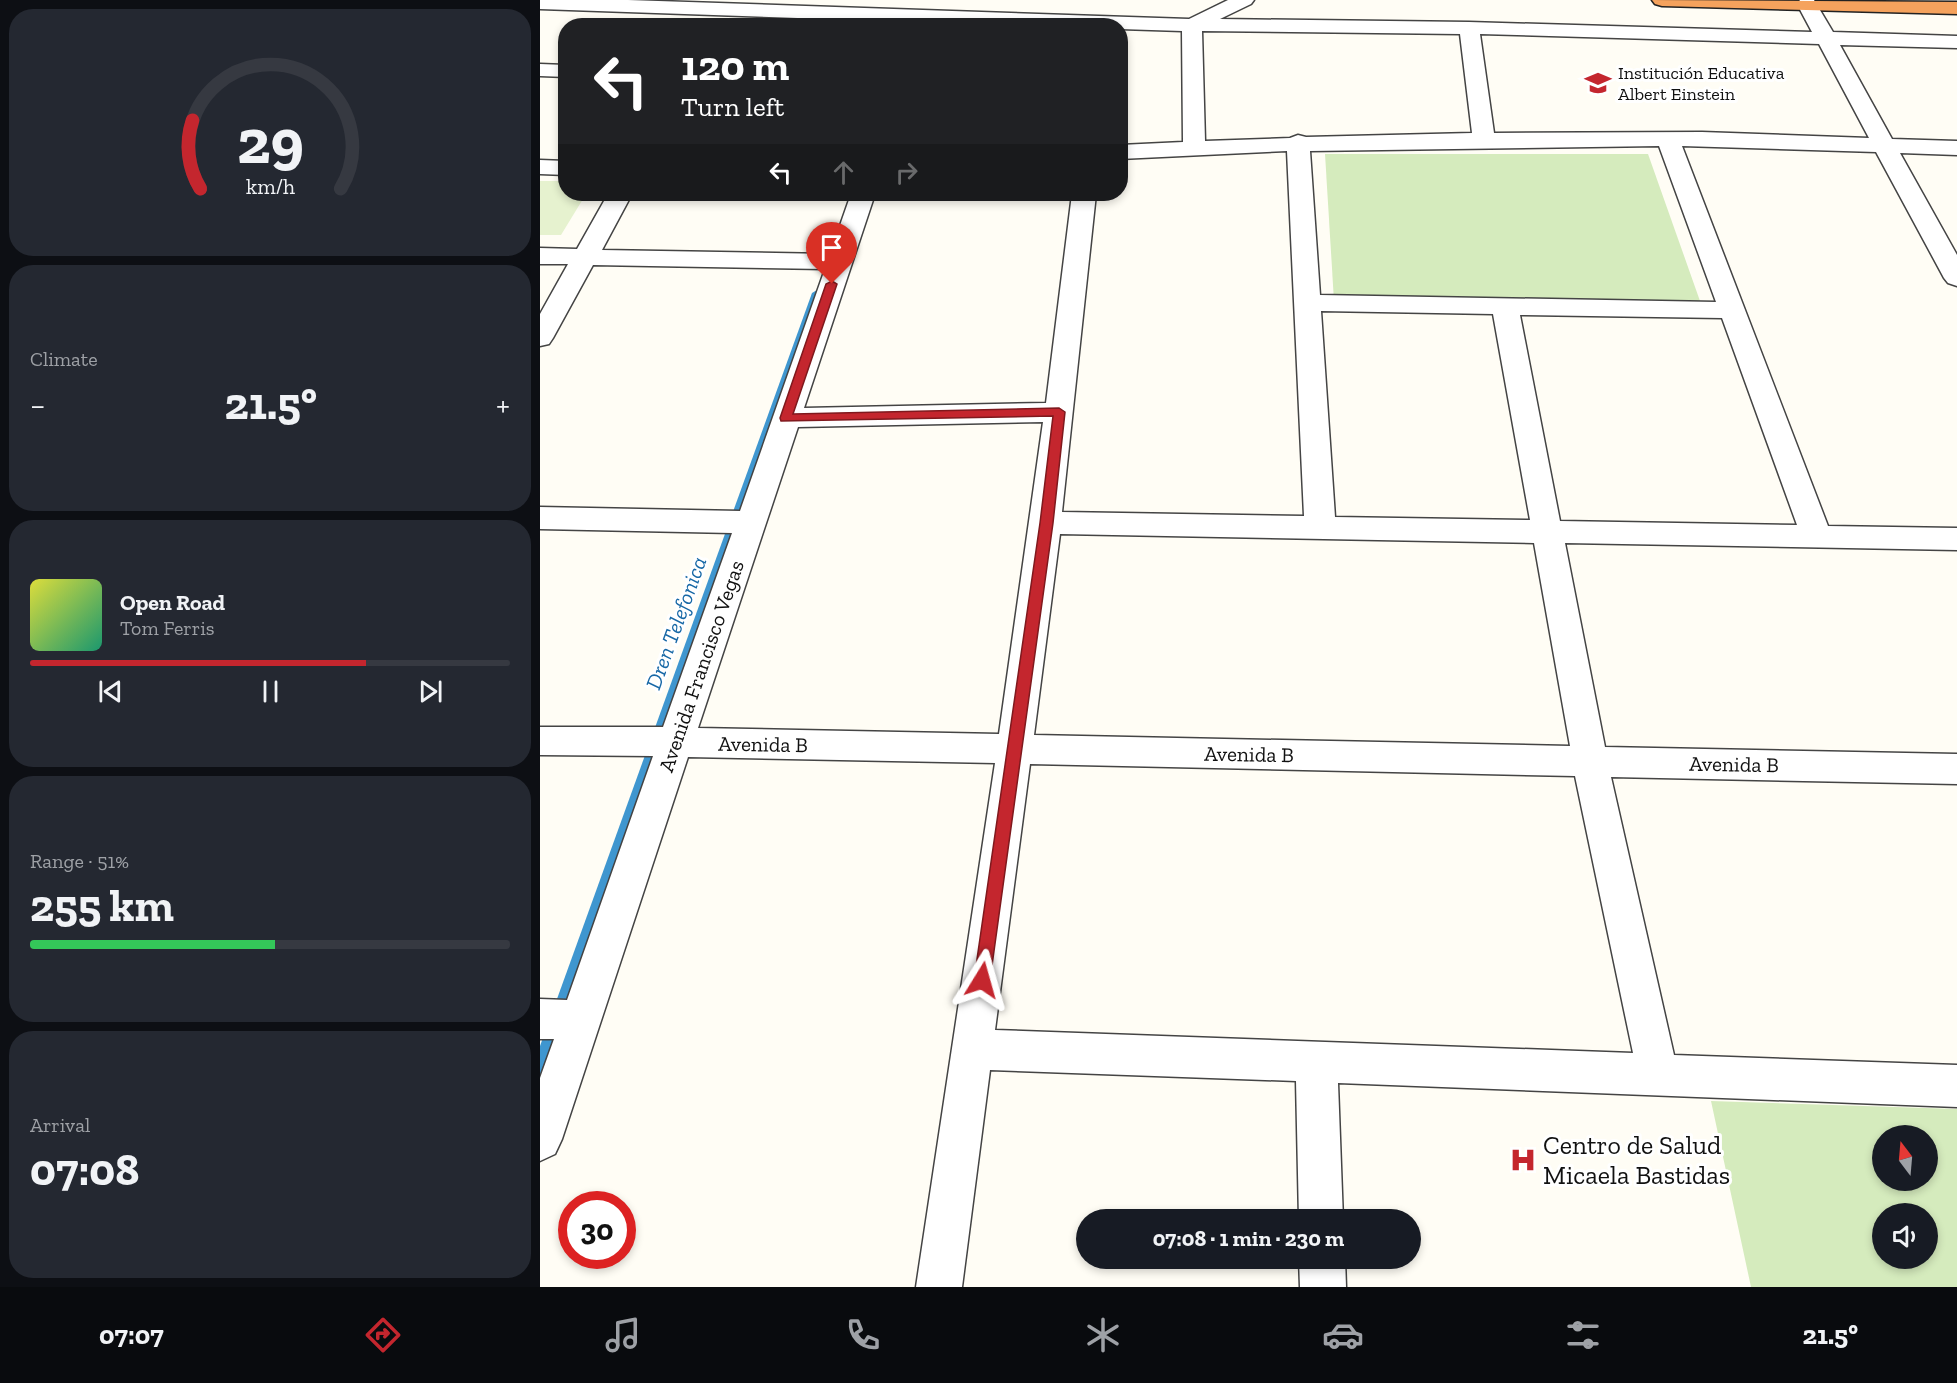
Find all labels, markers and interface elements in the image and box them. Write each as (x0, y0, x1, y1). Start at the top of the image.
text: 120 m (681, 40, 789, 91)
icon: left (582, 42, 660, 120)
place label: Institución Educativa Albert Einstein (1618, 62, 1785, 105)
school or university icon: Institución Educativa Albert Einstein (1583, 68, 1613, 98)
text: Turn left (681, 91, 784, 123)
text: 29 (237, 104, 303, 179)
icon: left (764, 156, 797, 189)
icon: ahead (827, 156, 860, 189)
icon: right (890, 156, 923, 189)
text: km/h (246, 175, 294, 200)
pin (806, 222, 857, 284)
icon: arrive (815, 231, 848, 264)
text: Climate (30, 347, 98, 371)
text: 21.5° (225, 377, 317, 431)
text: − (30, 385, 45, 424)
text: + (496, 385, 510, 424)
water label: Dren Telefonica (640, 553, 712, 693)
street label: Avenida Francisco Vegas (653, 557, 749, 775)
text: Open Road (120, 589, 225, 616)
text: Tom Ferris (120, 616, 215, 640)
icon: previous (94, 675, 127, 708)
icon: pause (254, 675, 287, 708)
icon: next (414, 675, 447, 708)
street label: Avenida B (718, 731, 808, 757)
street label: Avenida B (1204, 741, 1294, 767)
street label: Avenida B (1689, 751, 1779, 777)
text: Range · 51% (30, 849, 129, 873)
text: 255 km (30, 879, 174, 933)
position arrow (950, 948, 1014, 1012)
text: Arrival (30, 1113, 90, 1137)
north arrow (1872, 1125, 1938, 1191)
map controls (1872, 1125, 1938, 1269)
place label: Centro de Salud Micaela Bastidas (1543, 1129, 1730, 1191)
text: 07:08 (30, 1143, 140, 1197)
hospital icon: Centro de Salud Micaela Bastidas (1508, 1145, 1538, 1175)
speed limit sign: 30 (558, 1191, 636, 1269)
button: sound (1872, 1203, 1938, 1269)
text: 07:08 · 1 min · 230 m (1153, 1225, 1344, 1252)
icon: directions (362, 1314, 404, 1356)
icon: music (602, 1314, 644, 1356)
icon: phone (842, 1314, 884, 1356)
icon: climate (1082, 1314, 1124, 1356)
icon: car (1322, 1314, 1364, 1356)
icon: filters (1562, 1314, 1604, 1356)
text: 07:07 (99, 1319, 164, 1351)
text: 21.5° (1802, 1319, 1858, 1351)

